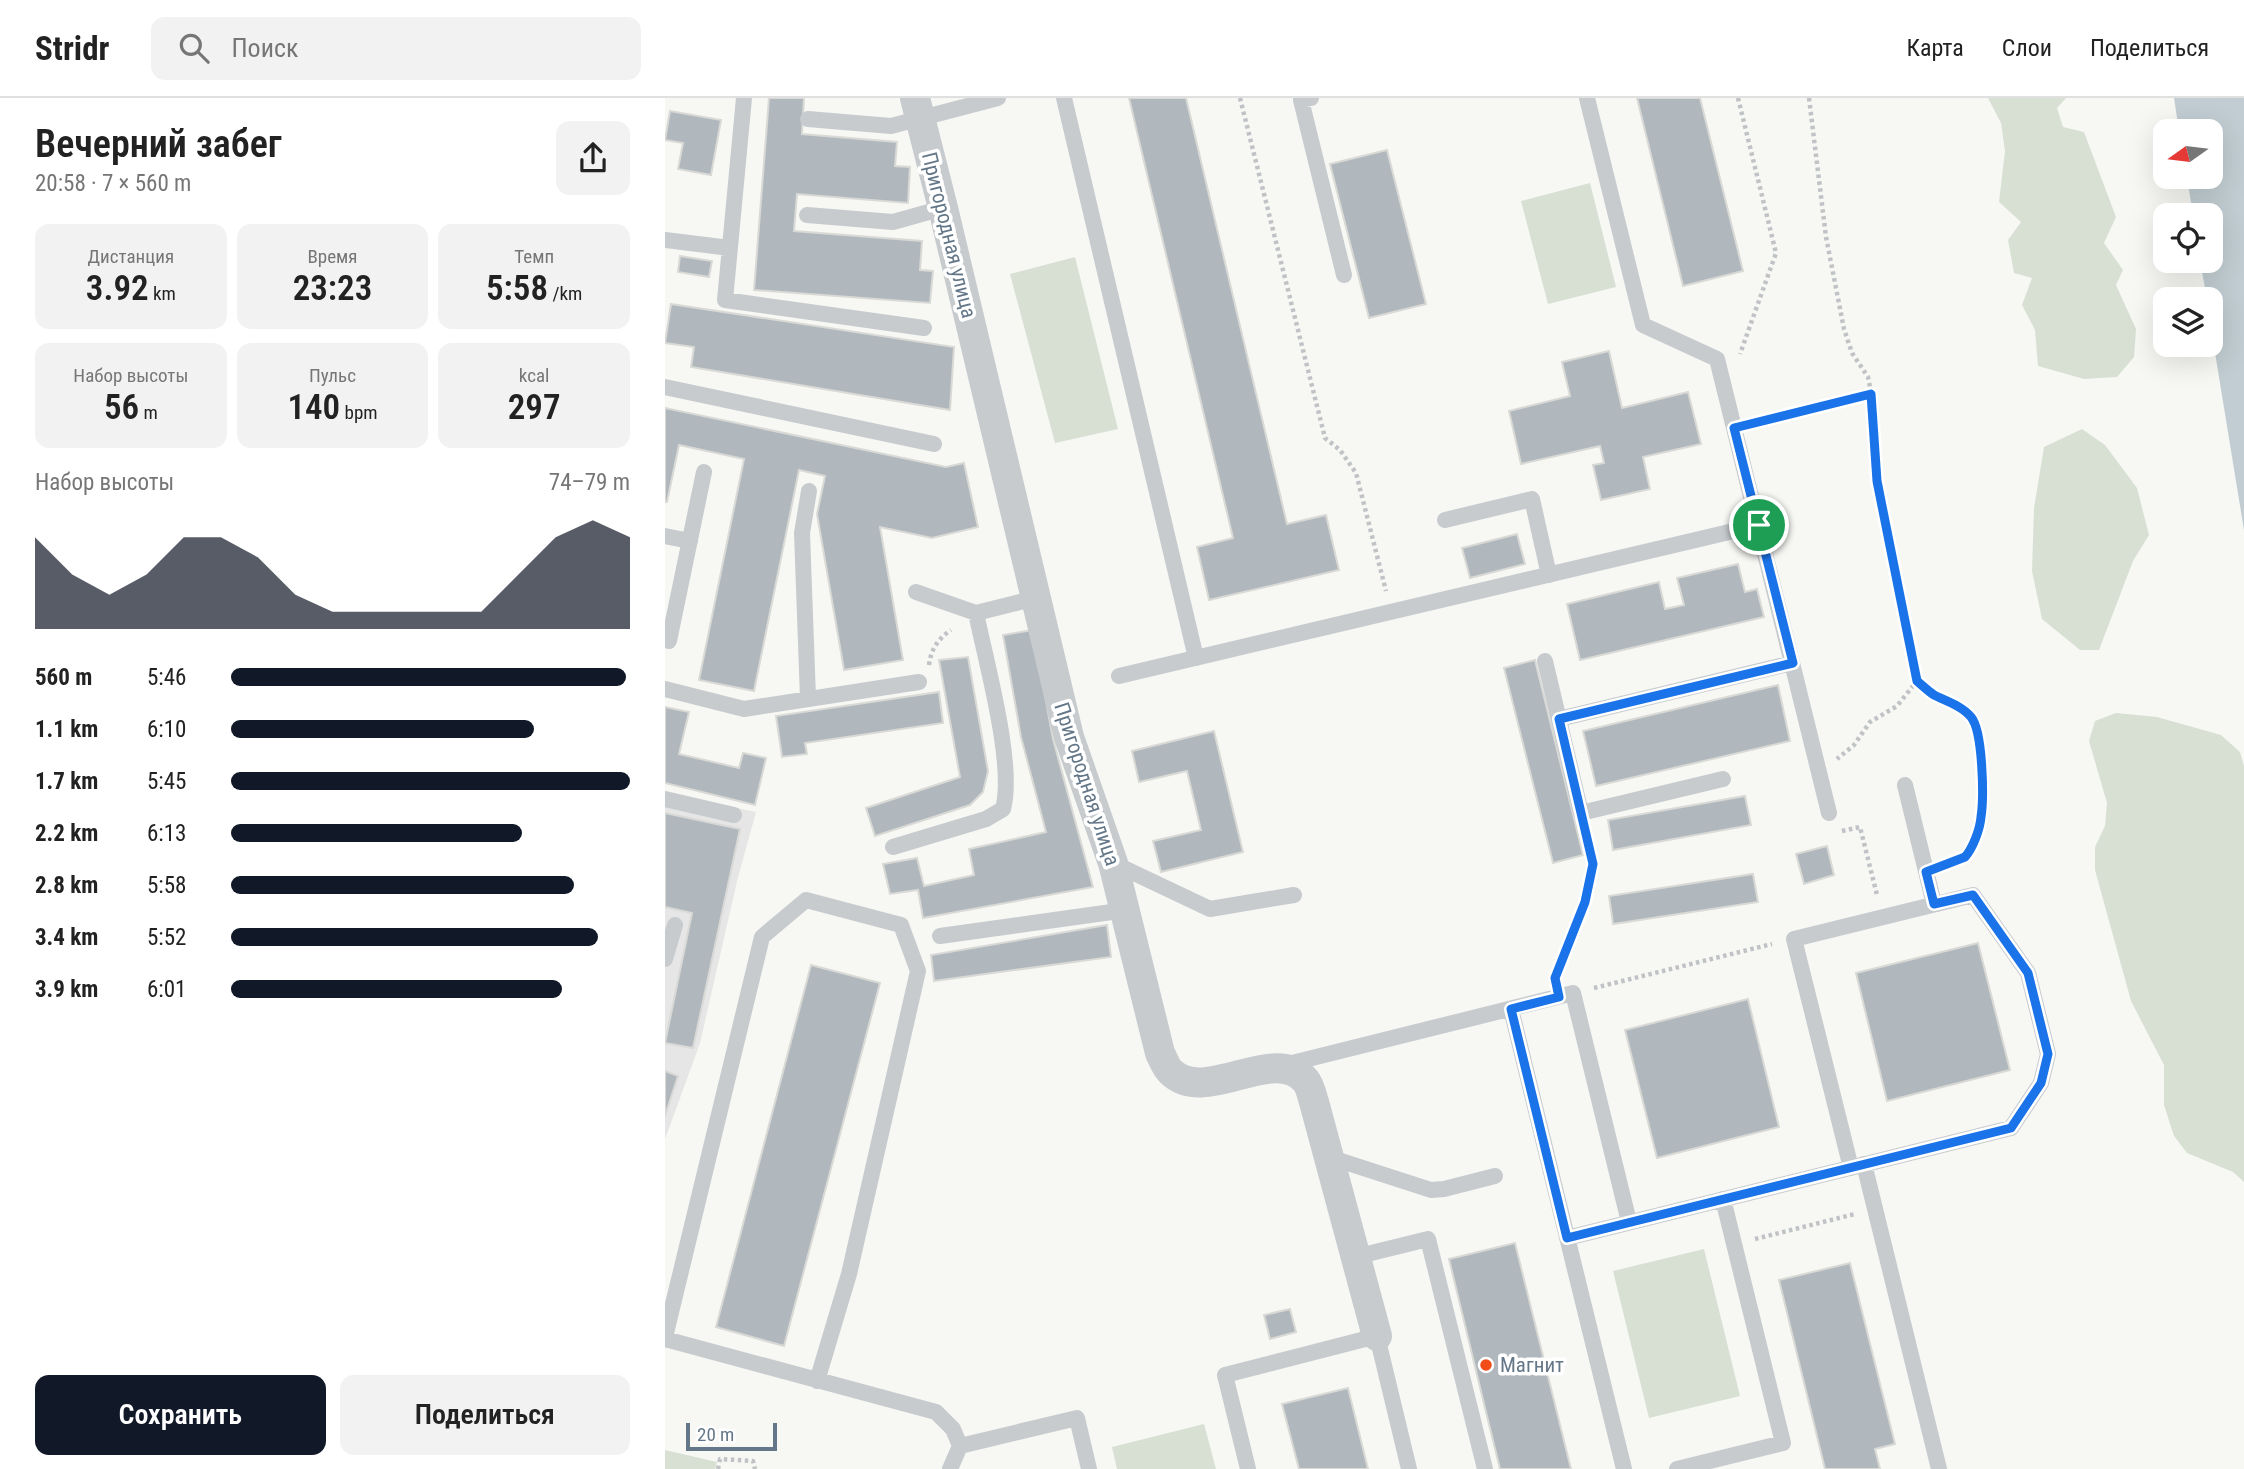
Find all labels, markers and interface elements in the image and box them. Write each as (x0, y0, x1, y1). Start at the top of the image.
search box (151, 17, 641, 80)
text: Stridr (35, 29, 109, 68)
icon: search (175, 29, 213, 67)
text: Поиск (231, 33, 298, 63)
text: Карта (1906, 34, 1964, 62)
text: Слои (2002, 34, 2052, 62)
text: Поделиться (2090, 34, 2209, 62)
north arrow (2153, 119, 2223, 189)
map controls (2153, 119, 2223, 357)
button: share (556, 121, 630, 195)
text: Вечерний забег (35, 122, 282, 166)
street label: Пригородная улица (917, 150, 981, 320)
text: 20:58 · 7 × 560 m (35, 170, 191, 197)
button: locate (2153, 203, 2223, 273)
text: Дистанция (88, 245, 174, 268)
text: Время (307, 245, 358, 268)
text: Темп (514, 245, 554, 268)
text: 3.92 (86, 268, 149, 309)
text: 23:23 (293, 268, 372, 309)
text: 5:58 (486, 268, 548, 309)
text: km (149, 282, 176, 305)
text: /km (548, 282, 582, 305)
button: layers (2153, 287, 2223, 357)
text: Набор высоты (73, 364, 188, 387)
text: Пульс (309, 364, 356, 387)
text: kcal (519, 364, 549, 387)
text: 56 (104, 387, 139, 428)
text: 140 (287, 387, 340, 428)
text: 297 (508, 387, 561, 428)
text: m (139, 401, 158, 424)
text: bpm (340, 401, 378, 424)
text: Набор высоты (35, 469, 174, 496)
text: 74–79 m (549, 469, 630, 496)
pin (1729, 495, 1789, 555)
icon: arrive (1740, 506, 1778, 544)
text: 560 m (35, 664, 92, 691)
text: 5:46 (147, 664, 186, 691)
street label: Пригородная улица (1049, 699, 1125, 869)
text: 1.1 km (35, 716, 98, 743)
text: 6:10 (147, 716, 186, 743)
text: 1.7 km (35, 768, 98, 795)
text: 5:45 (147, 768, 186, 795)
text: 2.2 km (35, 820, 98, 847)
text: 6:13 (147, 820, 186, 847)
text: 2.8 km (35, 872, 98, 899)
text: 5:58 (147, 872, 186, 899)
text: 3.4 km (35, 924, 98, 951)
text: 5:52 (147, 924, 186, 951)
text: 3.9 km (35, 976, 98, 1003)
text: 6:01 (147, 976, 186, 1003)
place label: Магнит (1500, 1353, 1564, 1377)
marker: Магнит (1478, 1357, 1494, 1373)
button: Сохранить (35, 1375, 326, 1455)
button: Поделиться (340, 1375, 630, 1455)
scale bar (686, 1420, 777, 1452)
text: 20 m (697, 1423, 734, 1446)

